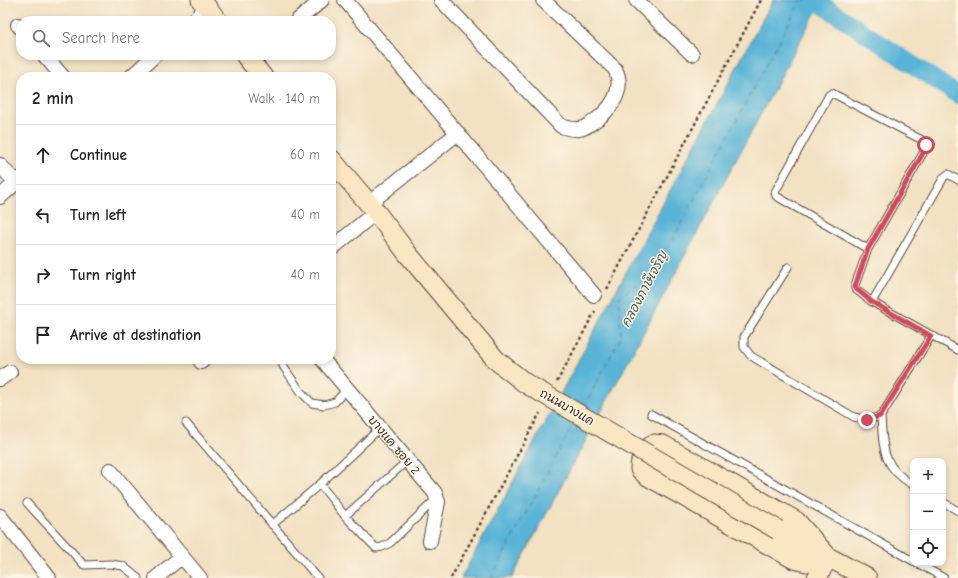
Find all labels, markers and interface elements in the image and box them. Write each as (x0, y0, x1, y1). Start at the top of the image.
search box (16, 16, 336, 60)
icon: search (30, 27, 52, 49)
text: Search here (62, 29, 140, 47)
text: 2 min (32, 89, 73, 108)
text: Walk · 140 m (248, 91, 320, 106)
route start (917, 136, 935, 154)
icon: ahead (32, 144, 54, 166)
text: Continue (70, 146, 127, 164)
text: 60 m (290, 147, 320, 162)
icon: left (32, 204, 54, 226)
text: Turn left (70, 206, 126, 224)
text: 40 m (291, 207, 320, 222)
water label: คลองภาษีเจริญ (617, 247, 672, 330)
icon: right (32, 264, 54, 286)
text: Turn right (70, 266, 136, 284)
text: 40 m (291, 267, 320, 282)
icon: arrive (32, 324, 54, 346)
text: Arrive at destination (70, 326, 201, 344)
street label: ถนนบางแค (537, 386, 597, 428)
route end (858, 411, 876, 429)
street label: บางแค ซอย 2 (365, 413, 423, 477)
map controls (910, 458, 946, 566)
button: + (910, 458, 946, 494)
button: − (910, 494, 946, 530)
button: locate (910, 530, 946, 566)

